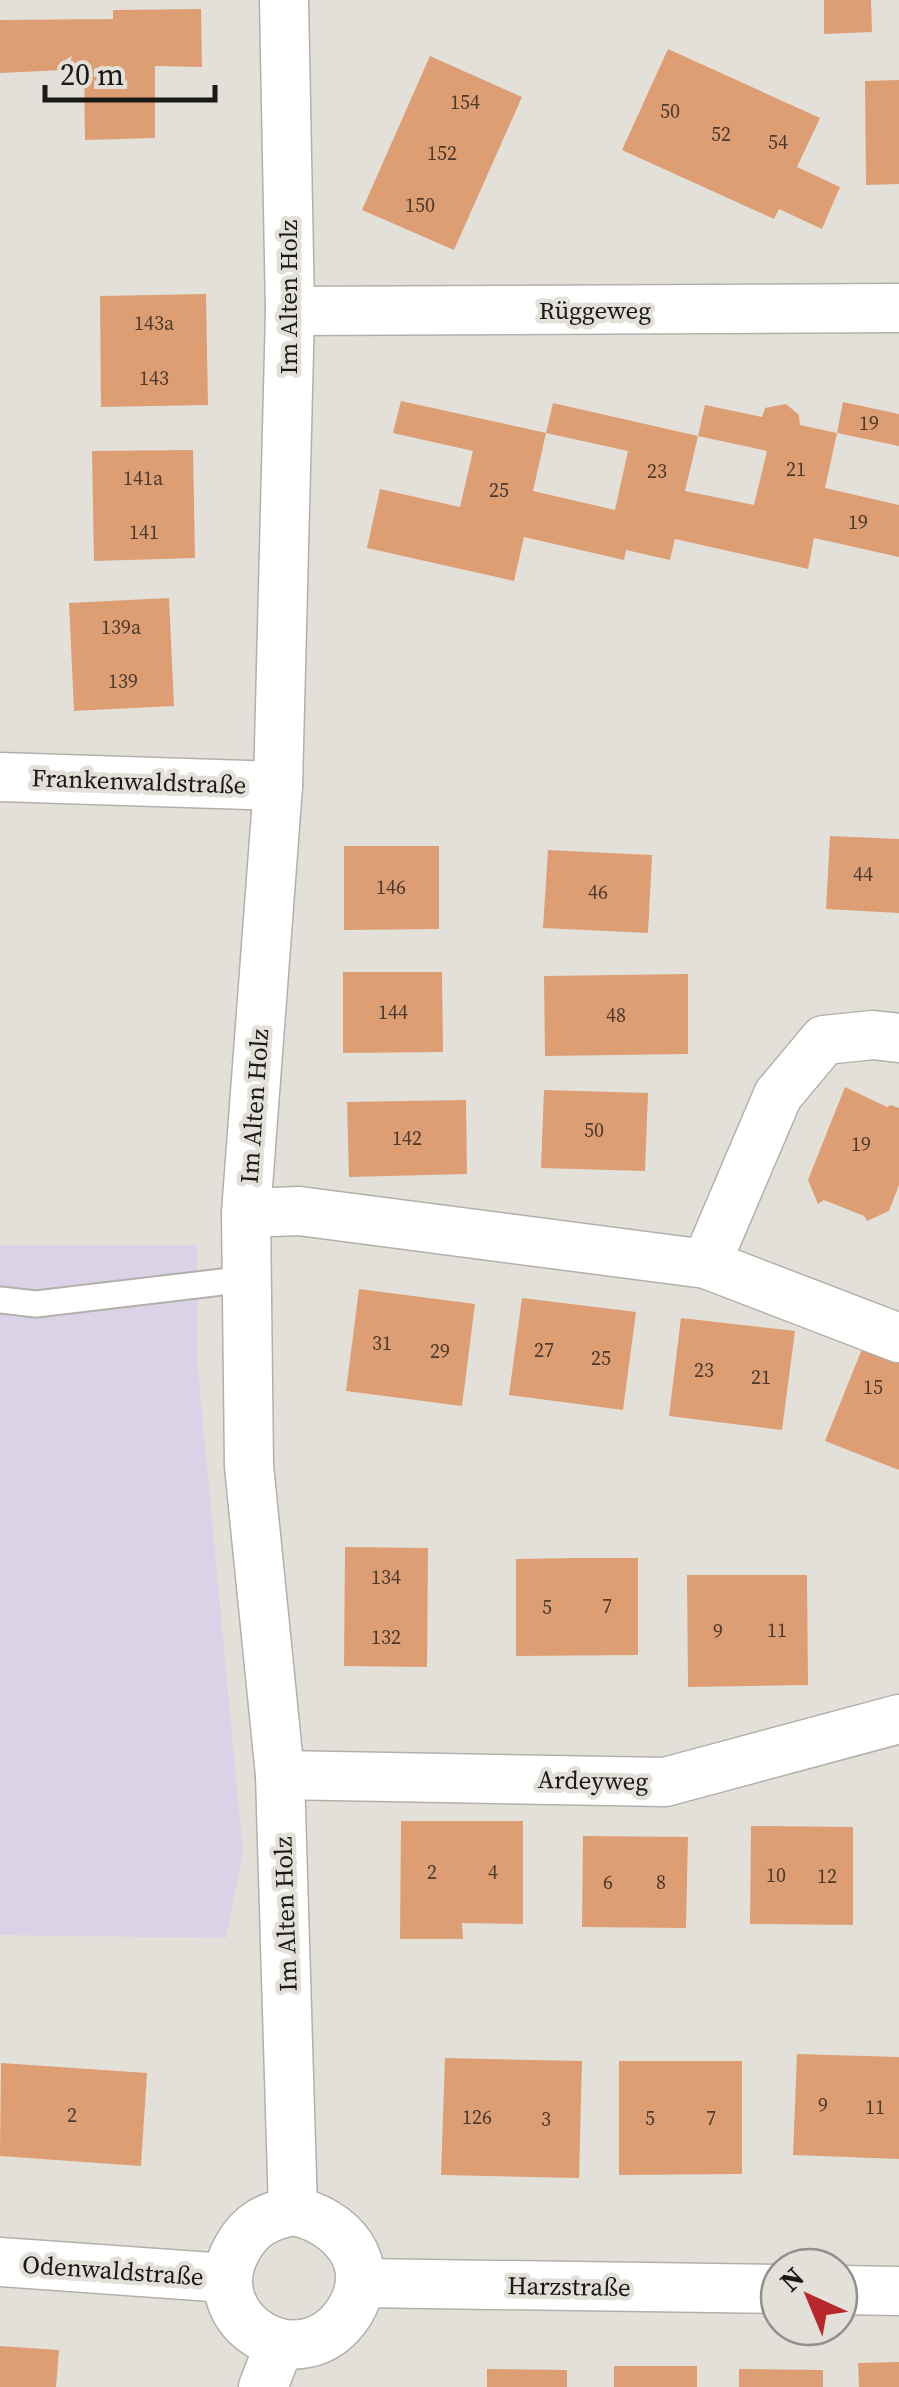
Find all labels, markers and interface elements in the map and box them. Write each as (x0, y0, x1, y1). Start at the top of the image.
scale bar (45, 40, 215, 102)
text: 20 m (60, 54, 124, 95)
house number: 154 (450, 88, 480, 116)
house number: 50 (660, 97, 680, 125)
house number: 52 (711, 120, 731, 148)
house number: 54 (768, 128, 788, 156)
house number: 152 (427, 139, 457, 167)
house number: 150 (405, 191, 435, 219)
street label: Im Alten Holz (271, 219, 305, 375)
street label: Rüggeweg (539, 293, 651, 327)
house number: 143a (134, 309, 175, 337)
house number: 143 (139, 364, 169, 392)
house number: 19 (859, 409, 879, 437)
house number: 21 (786, 455, 806, 483)
house number: 23 (647, 457, 667, 485)
house number: 141a (123, 464, 164, 492)
house number: 25 (489, 476, 509, 504)
house number: 19 (848, 508, 868, 536)
house number: 141 (129, 518, 159, 546)
house number: 139a (101, 613, 142, 641)
house number: 139 (108, 667, 138, 695)
street label: Frankenwaldstraße (31, 760, 247, 802)
house number: 44 (853, 860, 873, 888)
house number: 146 (376, 873, 406, 901)
house number: 46 (588, 878, 608, 906)
house number: 144 (378, 998, 408, 1026)
house number: 48 (606, 1001, 626, 1029)
street label: Im Alten Holz (232, 1027, 276, 1185)
house number: 50 (584, 1116, 604, 1144)
house number: 142 (392, 1124, 422, 1152)
house number: 19 (851, 1130, 871, 1158)
house number: 31 (372, 1329, 392, 1357)
house number: 27 (534, 1336, 554, 1364)
house number: 29 (430, 1337, 450, 1365)
house number: 25 (591, 1344, 611, 1372)
house number: 23 (694, 1356, 714, 1384)
house number: 21 (751, 1363, 771, 1391)
house number: 15 (863, 1373, 883, 1401)
house number: 134 (371, 1563, 401, 1591)
house number: 7 (602, 1592, 612, 1620)
house number: 5 (542, 1593, 552, 1621)
house number: 11 (767, 1616, 787, 1644)
house number: 9 (713, 1617, 723, 1645)
house number: 132 (371, 1623, 401, 1651)
street label: Ardeyweg (537, 1762, 649, 1798)
street label: Im Alten Holz (265, 1836, 305, 1992)
house number: 2 (427, 1858, 437, 1886)
house number: 4 (488, 1858, 498, 1886)
house number: 10 (766, 1861, 786, 1889)
house number: 12 (817, 1862, 837, 1890)
house number: 6 (603, 1868, 613, 1896)
house number: 8 (656, 1868, 666, 1896)
house number: 9 (818, 2091, 828, 2119)
house number: 11 (865, 2093, 885, 2121)
house number: 2 (67, 2101, 77, 2129)
house number: 126 (462, 2103, 492, 2131)
house number: 5 (645, 2104, 655, 2132)
house number: 7 (706, 2104, 716, 2132)
house number: 3 (541, 2105, 551, 2133)
street label: Odenwaldstraße (21, 2247, 205, 2293)
north arrow (759, 2247, 859, 2347)
text: N (771, 2258, 812, 2300)
street label: Harzstraße (507, 2268, 631, 2304)

